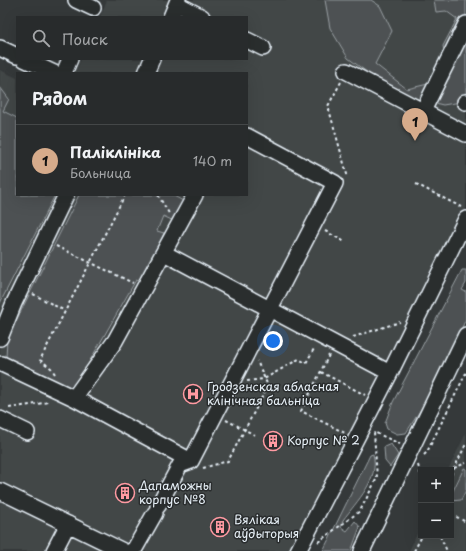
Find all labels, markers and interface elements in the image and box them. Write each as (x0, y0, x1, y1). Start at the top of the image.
search box (16, 16, 248, 60)
icon: search (30, 27, 52, 49)
text: Поиск (62, 27, 108, 50)
text: Рядом (32, 85, 87, 111)
pin: 1 (402, 108, 428, 141)
text: Паліклініка (70, 140, 161, 163)
text: 1 (42, 151, 48, 170)
text: 140 m (193, 151, 232, 170)
text: Больница (70, 163, 131, 182)
your location (263, 331, 283, 351)
place label: Гродзенская абласная клінічная бальніца (207, 377, 339, 409)
hospital icon: Гродзенская абласная клінічная бальніца (182, 383, 204, 405)
building icon: Корпус № 2 (262, 430, 284, 452)
place label: Корпус № 2 (287, 431, 360, 449)
map controls (418, 467, 454, 539)
button: + (418, 467, 454, 503)
place label: Дапаможны корпус №8 (138, 476, 212, 508)
building icon: Дапаможны корпус №8 (114, 482, 136, 504)
button: − (418, 503, 454, 539)
place label: Вялікая аўдыторыя (234, 510, 299, 542)
building icon: Вялікая аўдыторыя (209, 516, 231, 538)

